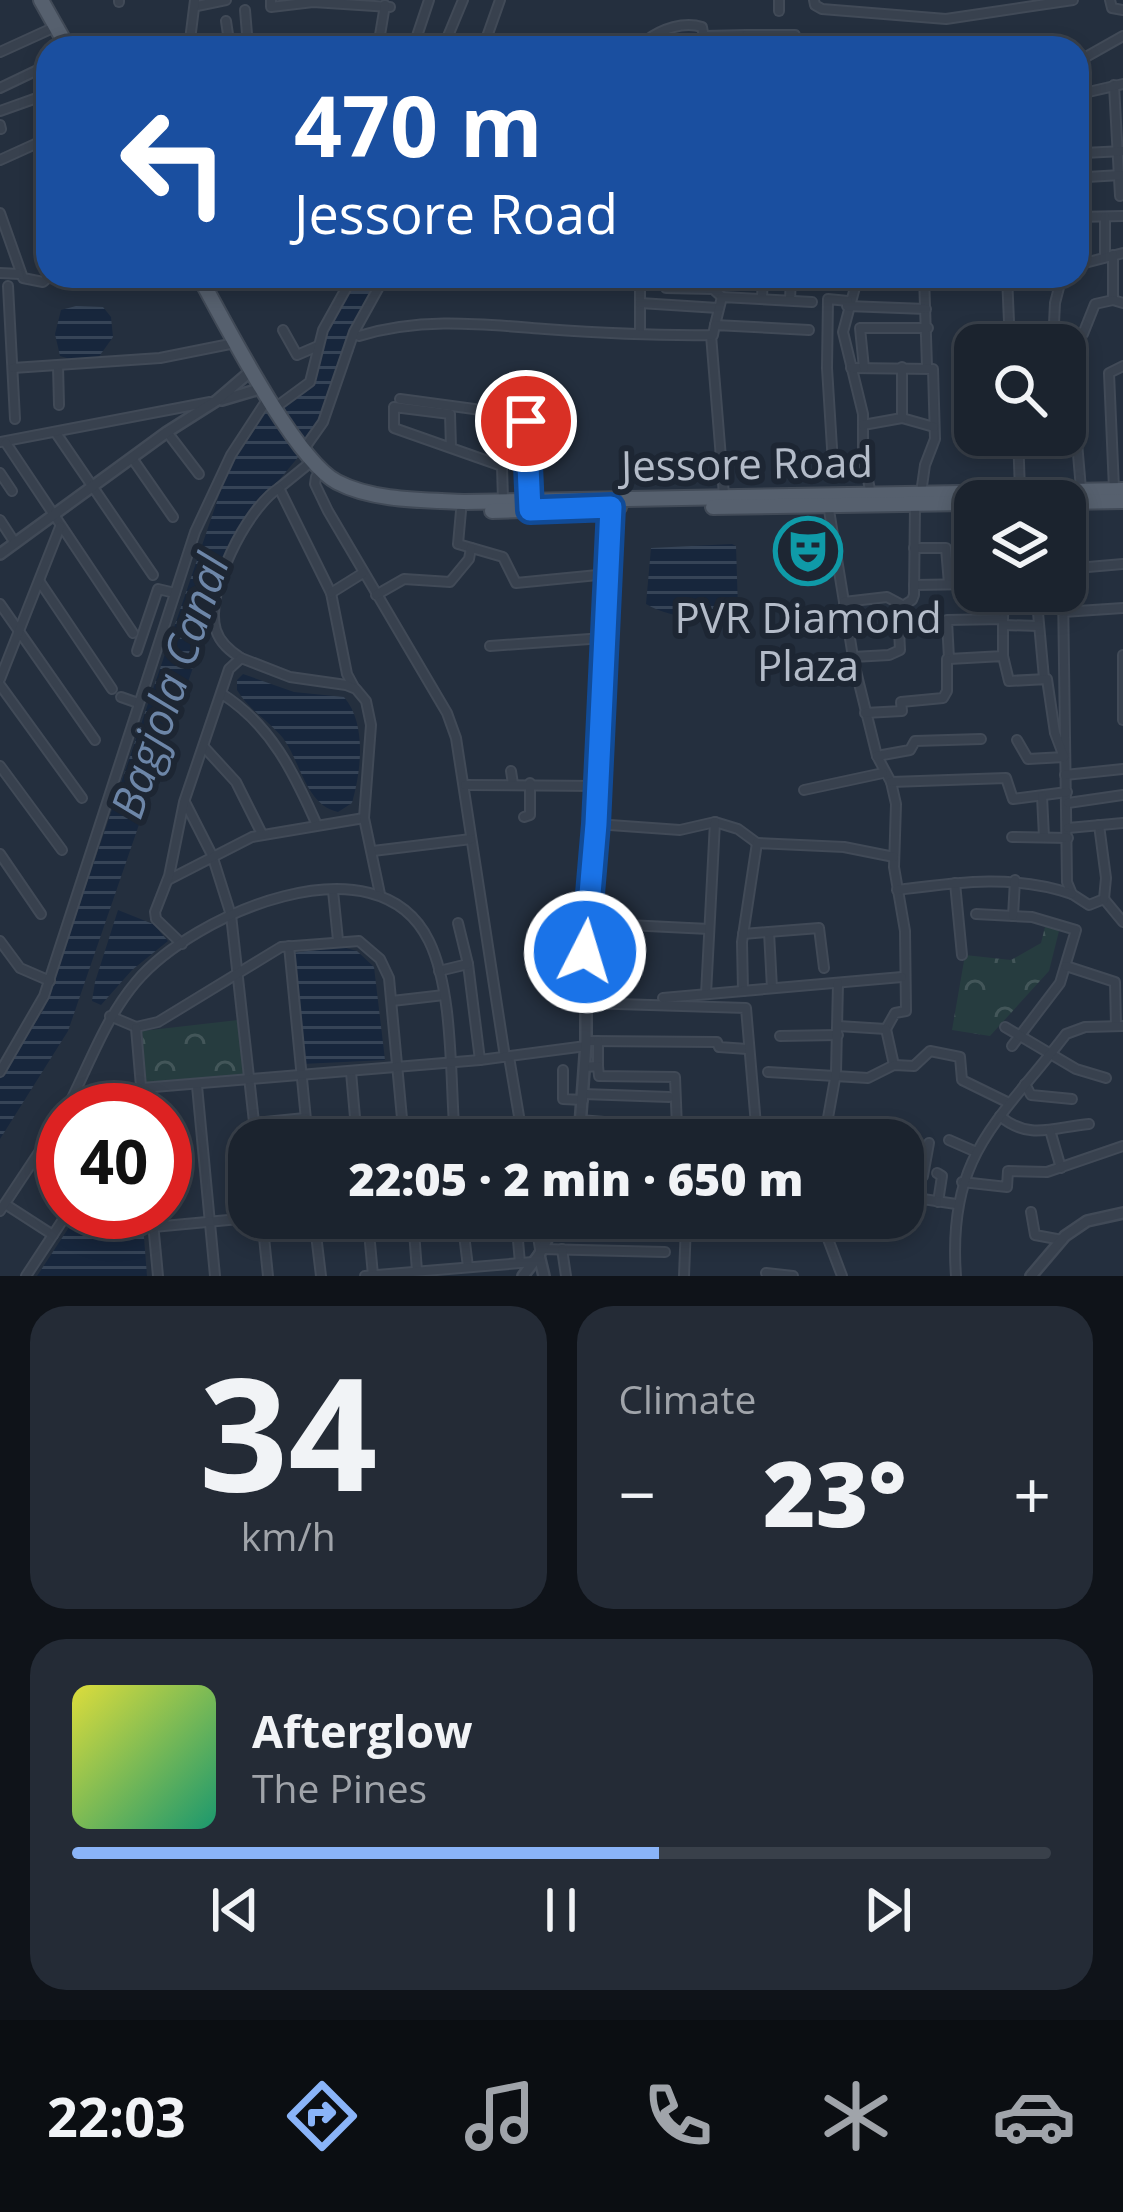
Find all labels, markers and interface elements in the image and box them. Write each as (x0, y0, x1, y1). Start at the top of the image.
text: 470 m (294, 67, 542, 182)
icon: left (96, 84, 252, 240)
text: Jessore Road (294, 176, 618, 250)
map controls (954, 324, 1086, 612)
button: search (954, 324, 1086, 456)
pin (475, 370, 577, 472)
icon: arrive (493, 388, 559, 454)
street label: Jessore Road (616, 432, 873, 493)
button: layers (954, 480, 1086, 612)
theatre icon: PVR Diamond Plaza (773, 516, 843, 586)
water label: Bagjola Canal (95, 544, 243, 826)
place label: PVR Diamond Plaza (674, 588, 942, 693)
position arrow (522, 889, 648, 1015)
speed limit sign: 40 (36, 1083, 192, 1239)
text: 22:05 · 2 min · 650 m (349, 1148, 803, 1209)
text: 34 (199, 1324, 377, 1537)
text: Climate (619, 1372, 756, 1425)
text: 23° (763, 1431, 906, 1553)
text: − (619, 1448, 656, 1538)
text: + (1013, 1448, 1051, 1538)
text: km/h (241, 1509, 336, 1562)
text: Afterglow (252, 1700, 473, 1761)
text: The Pines (252, 1761, 427, 1814)
icon: previous (202, 1877, 268, 1943)
icon: pause (528, 1877, 594, 1943)
icon: next (855, 1877, 921, 1943)
icon: directions (280, 2074, 364, 2158)
icon: music (458, 2074, 542, 2158)
icon: phone (636, 2074, 720, 2158)
icon: climate (814, 2074, 898, 2158)
icon: car (992, 2074, 1076, 2158)
text: 22:03 (47, 2079, 186, 2153)

